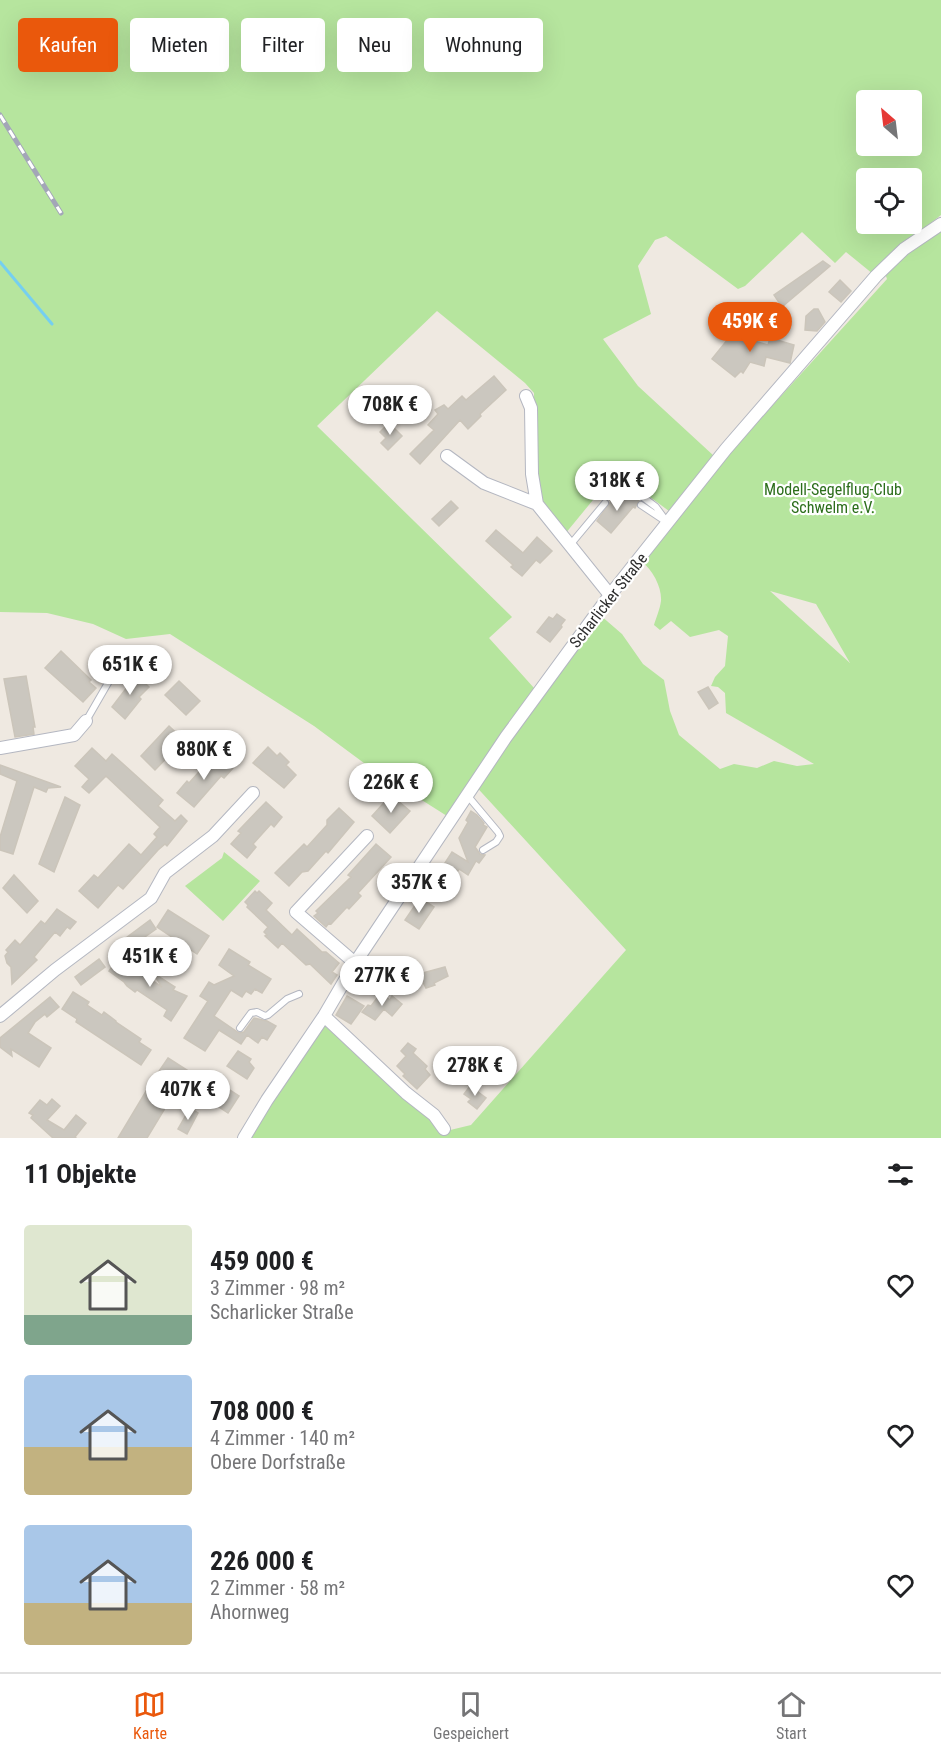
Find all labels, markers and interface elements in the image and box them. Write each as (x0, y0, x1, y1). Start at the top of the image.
chip: Kaufen (18, 18, 118, 72)
chip: Mieten (130, 18, 229, 72)
chip: Filter (241, 18, 325, 72)
chip: Neu (337, 18, 412, 72)
chip: Wohnung (424, 18, 543, 72)
north arrow (856, 90, 922, 156)
map controls (856, 90, 922, 234)
button: locate (856, 168, 922, 234)
pin: 459K € (701, 302, 799, 353)
text: 459K € (722, 309, 778, 333)
pin: 708K € (341, 385, 439, 436)
text: 708K € (362, 392, 418, 416)
pin: 318K € (568, 461, 666, 512)
text: 318K € (589, 468, 645, 492)
park label: Modell-Segelflug-Club Schwelm e.V. (764, 480, 902, 517)
street label: Scharlicker Straße (566, 549, 651, 651)
pin: 651K € (81, 645, 179, 696)
text: 651K € (102, 652, 158, 676)
pin: 880K € (155, 730, 253, 781)
text: 880K € (176, 737, 232, 761)
pin: 226K € (342, 763, 440, 814)
text: 226K € (363, 770, 419, 794)
pin: 357K € (370, 863, 468, 914)
text: 357K € (391, 870, 447, 894)
pin: 451K € (101, 937, 199, 988)
text: 451K € (122, 944, 178, 968)
pin: 277K € (333, 956, 431, 1007)
text: 277K € (354, 963, 410, 987)
pin: 278K € (426, 1046, 524, 1097)
text: 278K € (447, 1053, 503, 1077)
pin: 407K € (139, 1070, 237, 1121)
text: 407K € (160, 1077, 216, 1101)
icon: filters (884, 1158, 917, 1191)
text: 11 Objekte (24, 1159, 137, 1189)
text: 459 000 € (210, 1246, 314, 1276)
icon: home (72, 1249, 144, 1321)
icon: heart (884, 1269, 917, 1302)
text: 3 Zimmer · 98 m² (210, 1276, 345, 1300)
text: Scharlicker Straße (210, 1300, 354, 1324)
text: 708 000 € (210, 1396, 314, 1426)
icon: home (72, 1399, 144, 1471)
icon: heart (884, 1419, 917, 1452)
text: 4 Zimmer · 140 m² (210, 1426, 355, 1450)
text: Obere Dorfstraße (210, 1450, 345, 1474)
text: 226 000 € (210, 1546, 314, 1576)
icon: home (72, 1549, 144, 1621)
icon: heart (884, 1569, 917, 1602)
text: 2 Zimmer · 58 m² (210, 1576, 345, 1600)
text: Ahornweg (210, 1600, 289, 1624)
tab: Karte (133, 1688, 167, 1743)
tab: Gespeichert (433, 1688, 509, 1743)
tab: Start (775, 1688, 808, 1743)

